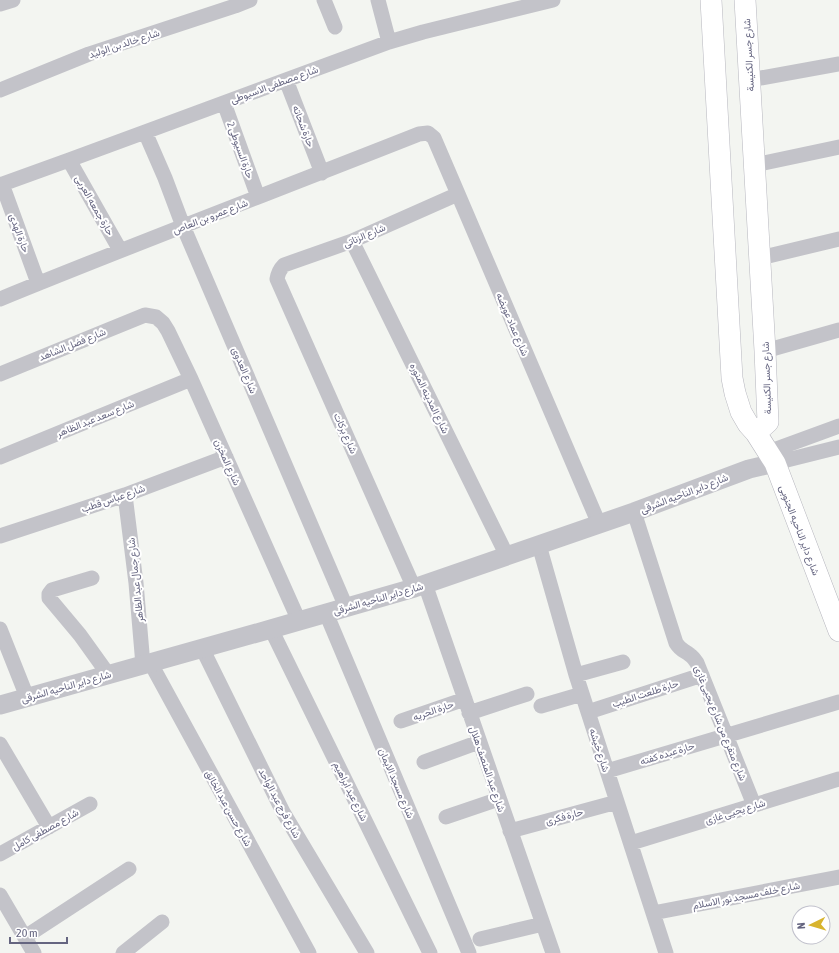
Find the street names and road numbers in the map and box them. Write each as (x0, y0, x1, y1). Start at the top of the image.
street label: شارع جسر الكنيسة (741, 18, 757, 92)
street label: شارع خالد بن الوليد (88, 27, 161, 61)
street label: شارع مصطفى الاسيوطى (229, 63, 320, 106)
street label: حارة شحاته (290, 104, 317, 149)
street label: حارة السيوطى 2 (224, 120, 256, 181)
street label: حارة جمعه العربى (72, 173, 116, 238)
street label: شارع عمرو بن العاص (171, 197, 250, 237)
street label: حارة الهدى (6, 212, 32, 255)
street label: شارع الزناتى (341, 222, 387, 250)
street label: شارع عماد عويضه (493, 291, 531, 358)
street label: شارع فضل الشاهد (37, 326, 108, 364)
street label: شارع جسر الكنيسة (760, 341, 774, 415)
street label: شارع العدوى (229, 345, 259, 395)
street label: شارع المدينه المنوره (407, 361, 451, 436)
street label: شارع سعد عبد الظاهر (54, 398, 136, 440)
street label: شارع بركات (331, 411, 359, 456)
street label: شارع المخزن (212, 437, 243, 488)
street label: شارع داير الناحيه الشرقى (639, 472, 730, 516)
street label: شارع عباس قطب (80, 482, 147, 515)
street label: شارع داير الناحيه الجنوبى (776, 484, 822, 577)
street label: شارع جمال عبد الظاهر (126, 537, 147, 624)
street label: شارع داير الناحيه الشرقى (332, 580, 425, 618)
street label: شارع متفرع من شارع يحيى غازى (691, 664, 749, 783)
street label: شارع داير الناحيه الشرقى (20, 668, 113, 706)
street label: حارة طلعت الطيب (611, 678, 680, 710)
street label: حارة الحريه (411, 698, 455, 723)
street label: شارع عبد المنصف هلال (467, 725, 507, 814)
street label: شارع خيشه (586, 727, 612, 774)
street label: حارة عبده كفته (639, 740, 696, 768)
street label: شارع مسجد الايمان (376, 747, 416, 820)
street label: شارع عيد ابراهيم (331, 760, 370, 823)
street label: شارع فرج عبد الواحد (256, 767, 303, 841)
street label: شارع حسن عبد الخالق (202, 768, 254, 849)
street label: شارع يحيى غازى (704, 797, 767, 827)
street label: حارة فكرى (544, 806, 585, 828)
street label: شارع مصطفى كامل (10, 807, 81, 853)
street label: شارع خلف مسجد نور الاسلام (691, 880, 801, 912)

